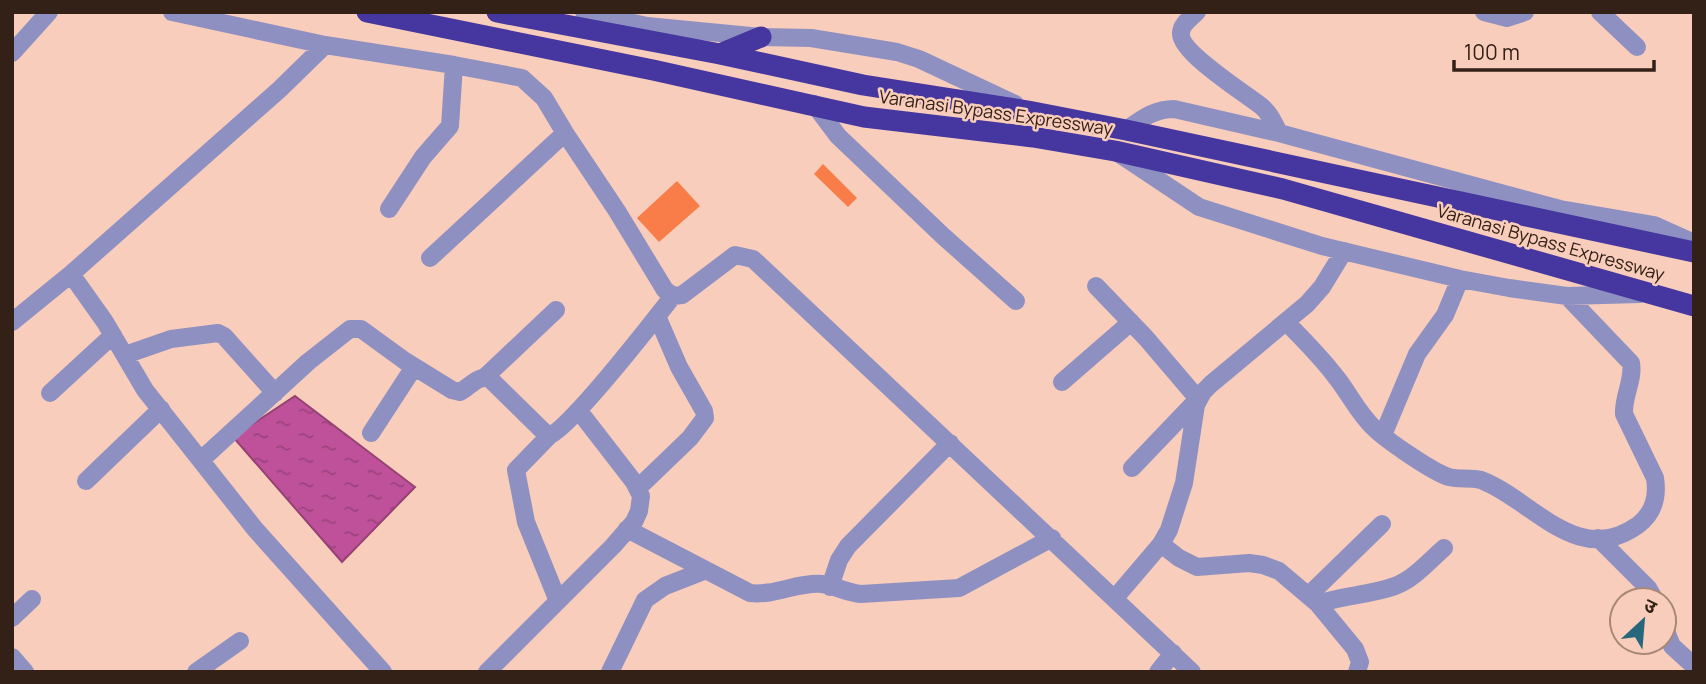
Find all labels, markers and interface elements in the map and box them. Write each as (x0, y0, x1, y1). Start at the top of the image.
scale bar (1454, 28, 1654, 72)
text: 100 m (1464, 38, 1520, 66)
street label: Varanasi Bypass Expressway (878, 84, 1115, 140)
street label: Varanasi Bypass Expressway (1434, 198, 1668, 286)
north arrow (1608, 586, 1678, 656)
text: उ (1640, 592, 1662, 620)

